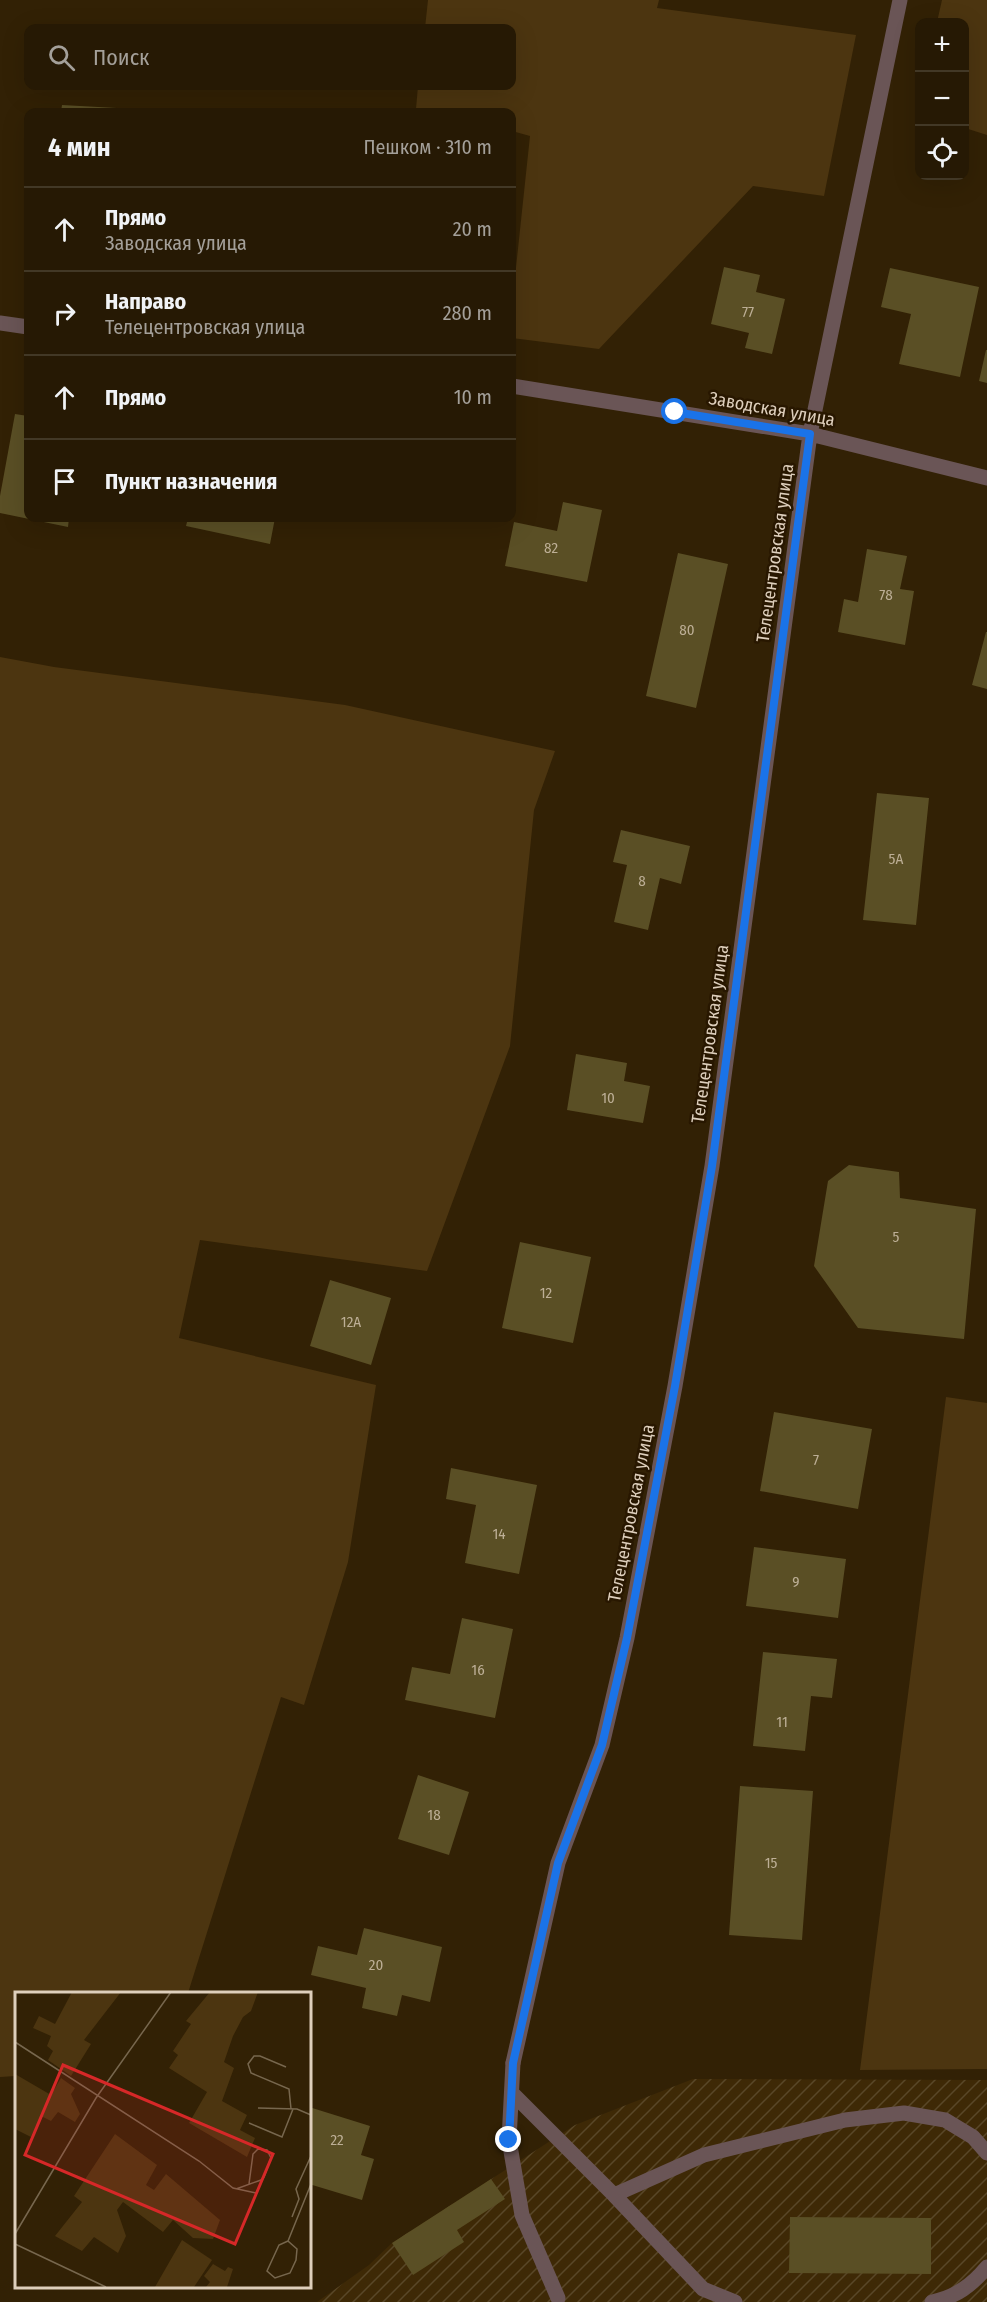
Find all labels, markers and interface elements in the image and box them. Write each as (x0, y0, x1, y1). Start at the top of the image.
map controls (915, 18, 969, 180)
button: + (915, 18, 969, 72)
search box (24, 24, 516, 90)
icon: search (45, 41, 78, 74)
text: Поиск (93, 44, 149, 71)
button: − (915, 72, 969, 126)
button: locate (915, 126, 969, 180)
text: 4 мин (48, 132, 110, 163)
text: Пешком · 310 m (363, 135, 492, 159)
text: Прямо (105, 204, 166, 231)
icon: ahead (48, 213, 81, 246)
text: 20 m (453, 217, 492, 241)
text: Заводская улица (105, 231, 247, 255)
text: Направо (105, 288, 186, 315)
icon: right (48, 297, 81, 330)
text: 280 m (443, 301, 492, 325)
house number: 77 (742, 303, 754, 321)
text: Телецентровская улица (105, 315, 305, 339)
icon: ahead (48, 381, 81, 414)
text: Прямо (105, 384, 166, 411)
text: 10 m (454, 385, 492, 409)
street label: Заводская улица (707, 387, 837, 431)
route start (661, 398, 687, 424)
street label: Телецентровская улица (752, 462, 798, 644)
icon: arrive (48, 465, 81, 498)
text: Пункт назначения (105, 468, 277, 495)
house number: 82 (544, 539, 558, 557)
house number: 78 (879, 586, 893, 604)
house number: 80 (679, 621, 695, 639)
house number: 5А (889, 850, 903, 868)
house number: 8 (638, 872, 646, 890)
street label: Телецентровская улица (687, 943, 733, 1125)
house number: 10 (601, 1089, 615, 1107)
house number: 5 (893, 1228, 900, 1246)
house number: 12 (540, 1284, 553, 1302)
house number: 12А (341, 1313, 361, 1331)
street label: Телецентровская улица (603, 1422, 659, 1604)
house number: 7 (813, 1451, 819, 1469)
house number: 14 (492, 1525, 506, 1543)
house number: 9 (792, 1573, 800, 1591)
house number: 16 (471, 1661, 485, 1679)
house number: 11 (776, 1713, 788, 1731)
house number: 18 (427, 1806, 441, 1824)
house number: 15 (765, 1854, 777, 1872)
house number: 20 (369, 1956, 383, 1974)
inset map (15, 1992, 310, 2287)
route end (495, 2126, 521, 2152)
house number: 22 (330, 2131, 344, 2149)

